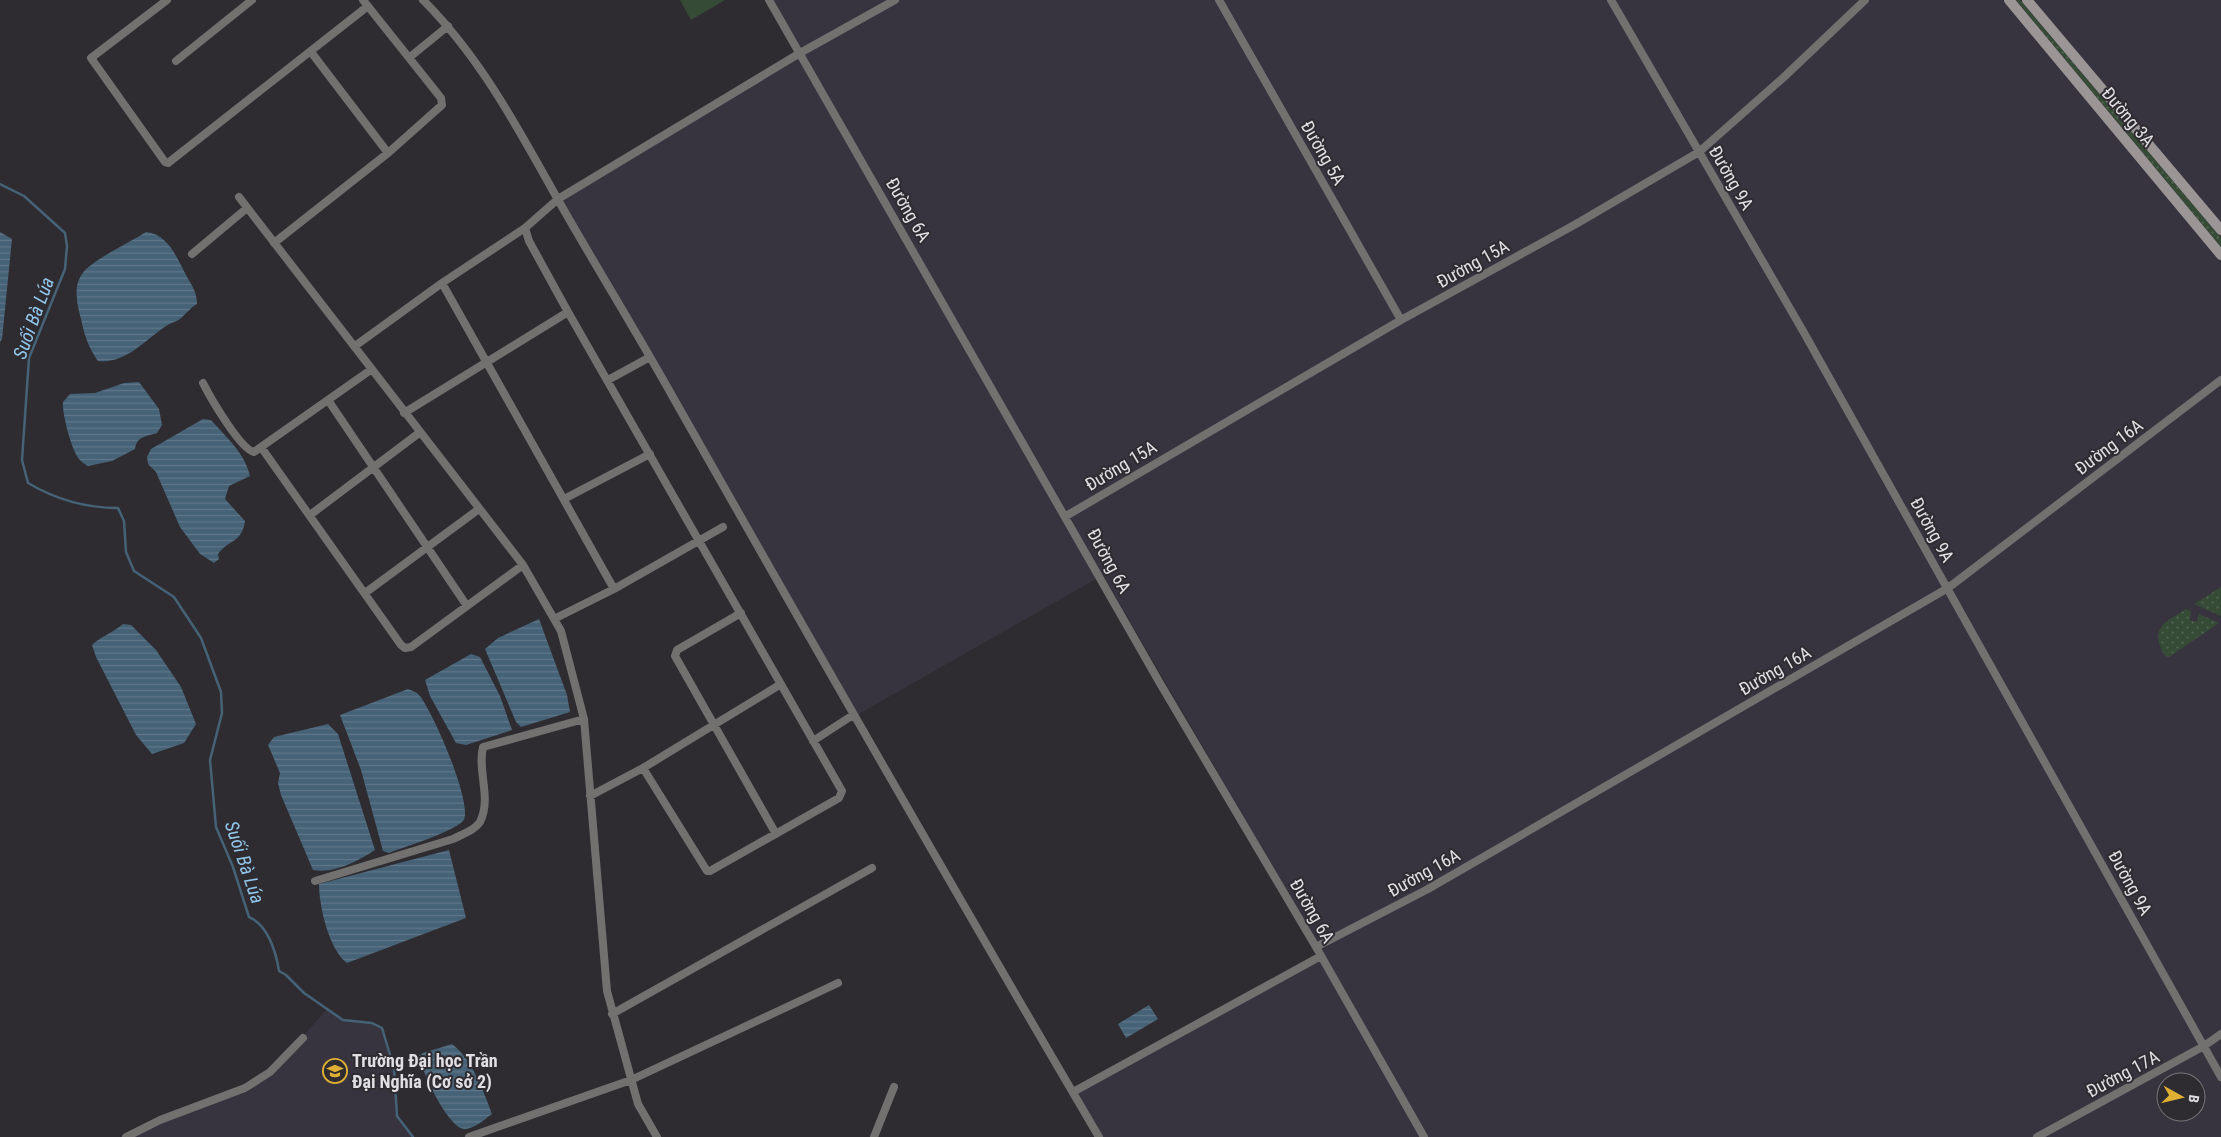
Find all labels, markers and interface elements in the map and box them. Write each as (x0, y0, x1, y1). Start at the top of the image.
street label: Đường 3A (2098, 83, 2159, 151)
street label: Đường 5A (1297, 117, 1350, 189)
street label: Đường 9A (1705, 142, 1758, 214)
street label: Đường 6A (882, 174, 935, 246)
street label: Đường 15A (1433, 235, 1513, 292)
water label: Suối Bà Lúa (8, 274, 59, 362)
street label: Đường 16A (2071, 414, 2147, 479)
street label: Đường 15A (1081, 436, 1161, 495)
street label: Đường 9A (1906, 494, 1959, 566)
street label: Đường 6A (1083, 525, 1136, 597)
street label: Đường 16A (1735, 641, 1815, 700)
water label: Suối Bà Lúa (220, 818, 269, 906)
street label: Đường 16A (1384, 844, 1464, 901)
street label: Đường 9A (2104, 847, 2157, 919)
street label: Đường 6A (1286, 875, 1339, 947)
street label: Đường 17A (2083, 1045, 2163, 1101)
place label: Trường Đại học Trần Đại Nghĩa (Cơ sở 2) (352, 1050, 498, 1093)
school or university icon: Trường Đại học Trần Đại Nghĩa (Cơ sở 2) (322, 1058, 348, 1084)
north arrow (2156, 1072, 2206, 1122)
text: B (2185, 1094, 2202, 1104)

